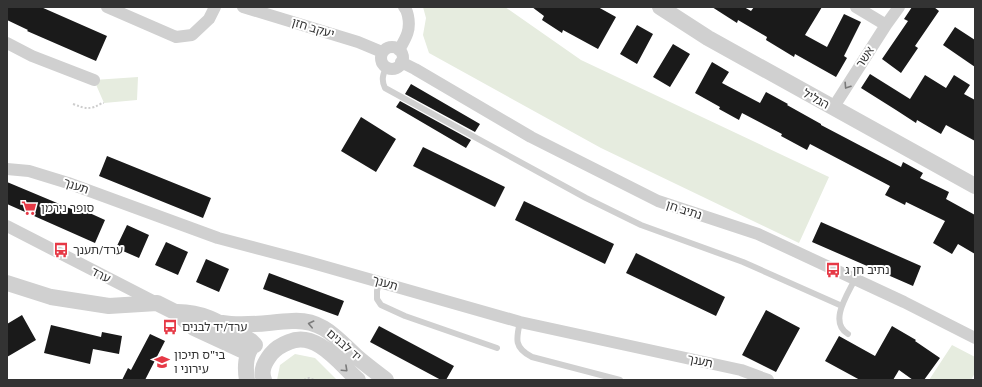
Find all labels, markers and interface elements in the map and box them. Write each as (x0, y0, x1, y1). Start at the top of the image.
street label: יעקב חזן (290, 15, 336, 41)
street label: אשר (853, 43, 877, 70)
one-way arrow (844, 82, 852, 89)
street label: הגליל (800, 86, 832, 112)
street label: תענך (61, 175, 91, 197)
street label: נתיב חן (664, 198, 704, 222)
supermarket icon: סופר נירמן (20, 199, 38, 217)
place label: סופר נירמן (41, 201, 95, 215)
bus stop icon: ערד/תענך (52, 241, 70, 259)
place label: ערד/תענך (73, 243, 123, 257)
bus stop icon: נתיב חן ג (824, 261, 842, 279)
place label: נתיב חן ג (845, 263, 889, 277)
street label: ערד (89, 264, 113, 286)
street label: תענך (371, 273, 399, 293)
bus stop icon: ערד/יד לבנים (161, 318, 179, 336)
place label: ערד/יד לבנים (182, 320, 247, 334)
one-way arrow (307, 320, 314, 328)
street label: יד לבנים (324, 326, 364, 364)
place label: בי"ס תיכון עירוני ו (174, 348, 226, 376)
street label: תענך (686, 351, 714, 371)
school or university icon: בי"ס תיכון עירוני ו (153, 353, 171, 371)
one-way arrow (340, 364, 348, 371)

